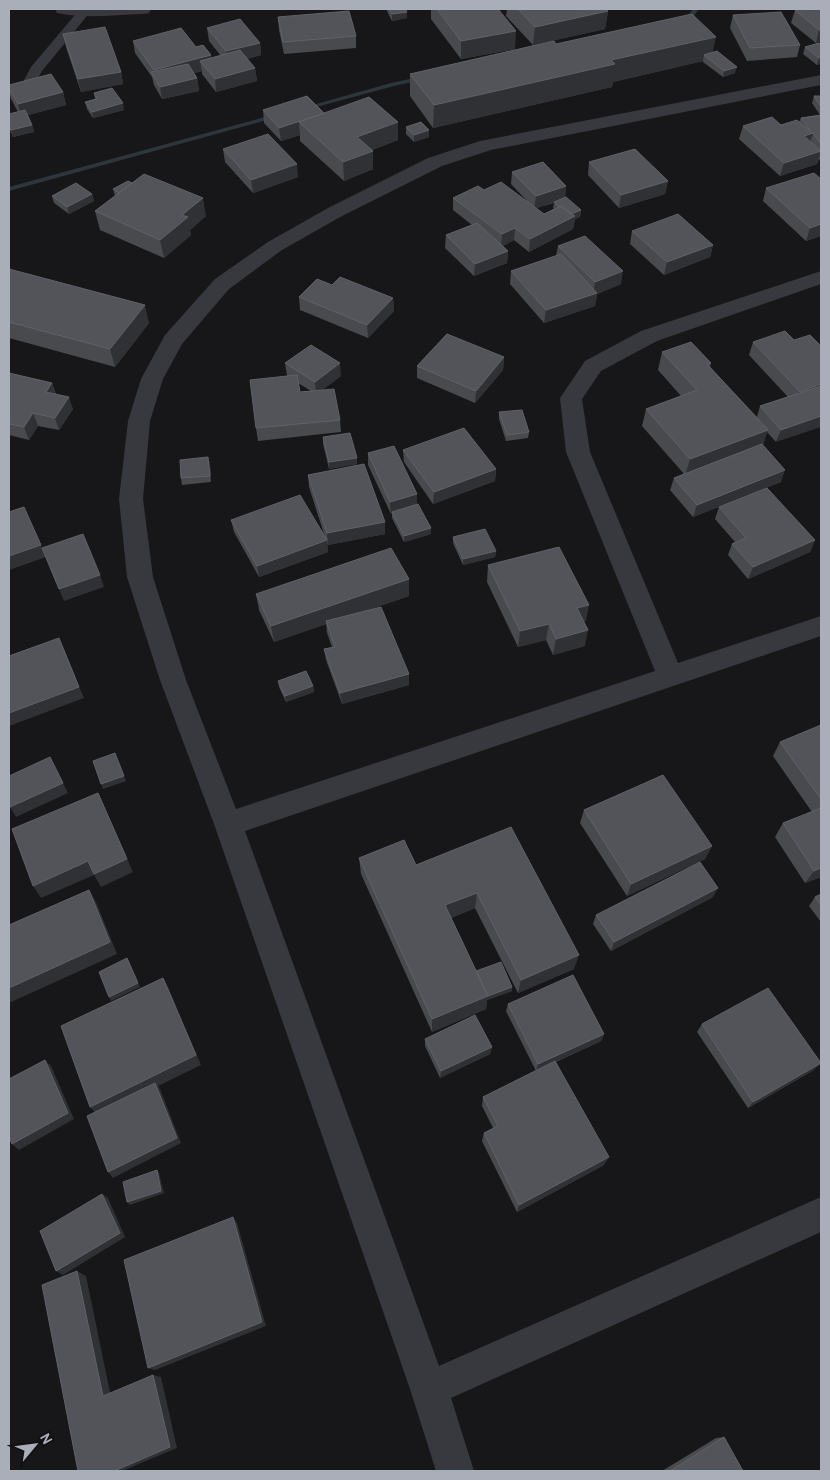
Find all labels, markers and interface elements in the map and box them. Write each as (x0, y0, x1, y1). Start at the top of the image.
north arrow (10, 1420, 60, 1470)
text: N (35, 1431, 55, 1448)

